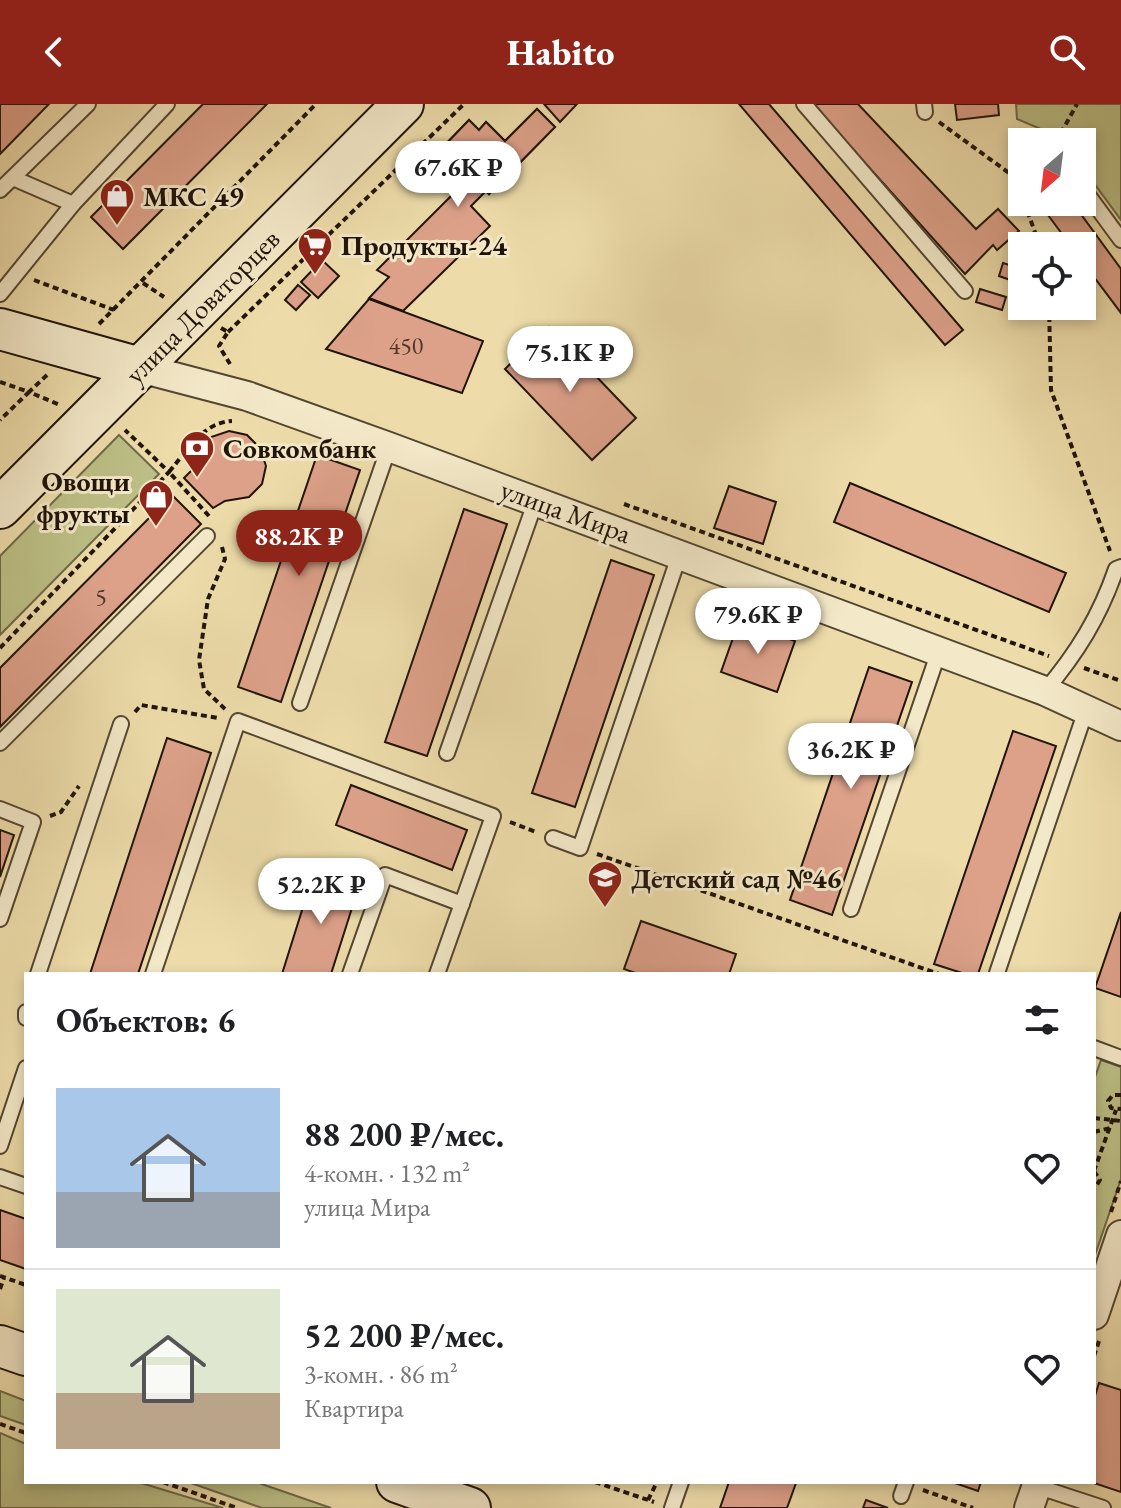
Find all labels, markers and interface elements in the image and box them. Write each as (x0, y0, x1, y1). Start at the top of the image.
text: Habito (507, 29, 614, 76)
icon: back (32, 30, 76, 74)
icon: search (1045, 30, 1089, 74)
north arrow (1008, 128, 1096, 216)
map controls (1008, 128, 1096, 320)
pin: 67.6K ₽ (384, 141, 532, 209)
text: 67.6K ₽ (413, 150, 503, 184)
shop icon: МКС 49 (98, 177, 136, 227)
place label: МКС 49 (143, 178, 244, 214)
street label: улица Доваторцев (117, 221, 287, 391)
supermarket icon: Продукты-24 (296, 226, 334, 276)
place label: Продукты-24 (341, 227, 508, 263)
button: locate (1008, 232, 1096, 320)
pin: 75.1K ₽ (496, 326, 644, 394)
house number: 450 (389, 330, 423, 361)
text: 75.1K ₽ (525, 335, 615, 369)
bank icon: Совкомбанк (178, 429, 216, 479)
place label: Совкомбанк (223, 430, 377, 466)
place label: Овощи фрукты (36, 463, 130, 531)
street label: улица Мира (496, 471, 637, 551)
shop icon: Овощи фрукты (137, 478, 175, 528)
pin: 88.2K ₽ (225, 510, 373, 578)
text: 88.2K ₽ (254, 519, 344, 553)
house number: 5 (95, 581, 107, 612)
pin: 79.6K ₽ (684, 588, 832, 656)
text: 79.6K ₽ (713, 597, 803, 631)
pin: 36.2K ₽ (777, 723, 925, 791)
text: 36.2K ₽ (806, 732, 896, 766)
pin: 52.2K ₽ (247, 858, 395, 926)
school or university icon: Детский сад №46 (586, 859, 624, 909)
place label: Детский сад №46 (631, 860, 842, 896)
text: 52.2K ₽ (276, 867, 366, 901)
text: Объектов: 6 (56, 998, 235, 1042)
icon: filters (1020, 998, 1064, 1042)
text: 88 200 ₽/мес. (304, 1112, 504, 1156)
icon: home (120, 1120, 216, 1216)
icon: heart (1020, 1146, 1064, 1190)
text: 4-комн. · 132 m² (304, 1156, 470, 1190)
text: улица Мира (304, 1190, 430, 1224)
text: 52 200 ₽/мес. (304, 1313, 504, 1357)
icon: home (120, 1321, 216, 1417)
icon: heart (1020, 1347, 1064, 1391)
text: 3-комн. · 86 m² (304, 1357, 458, 1391)
text: Квартира (304, 1391, 404, 1425)

